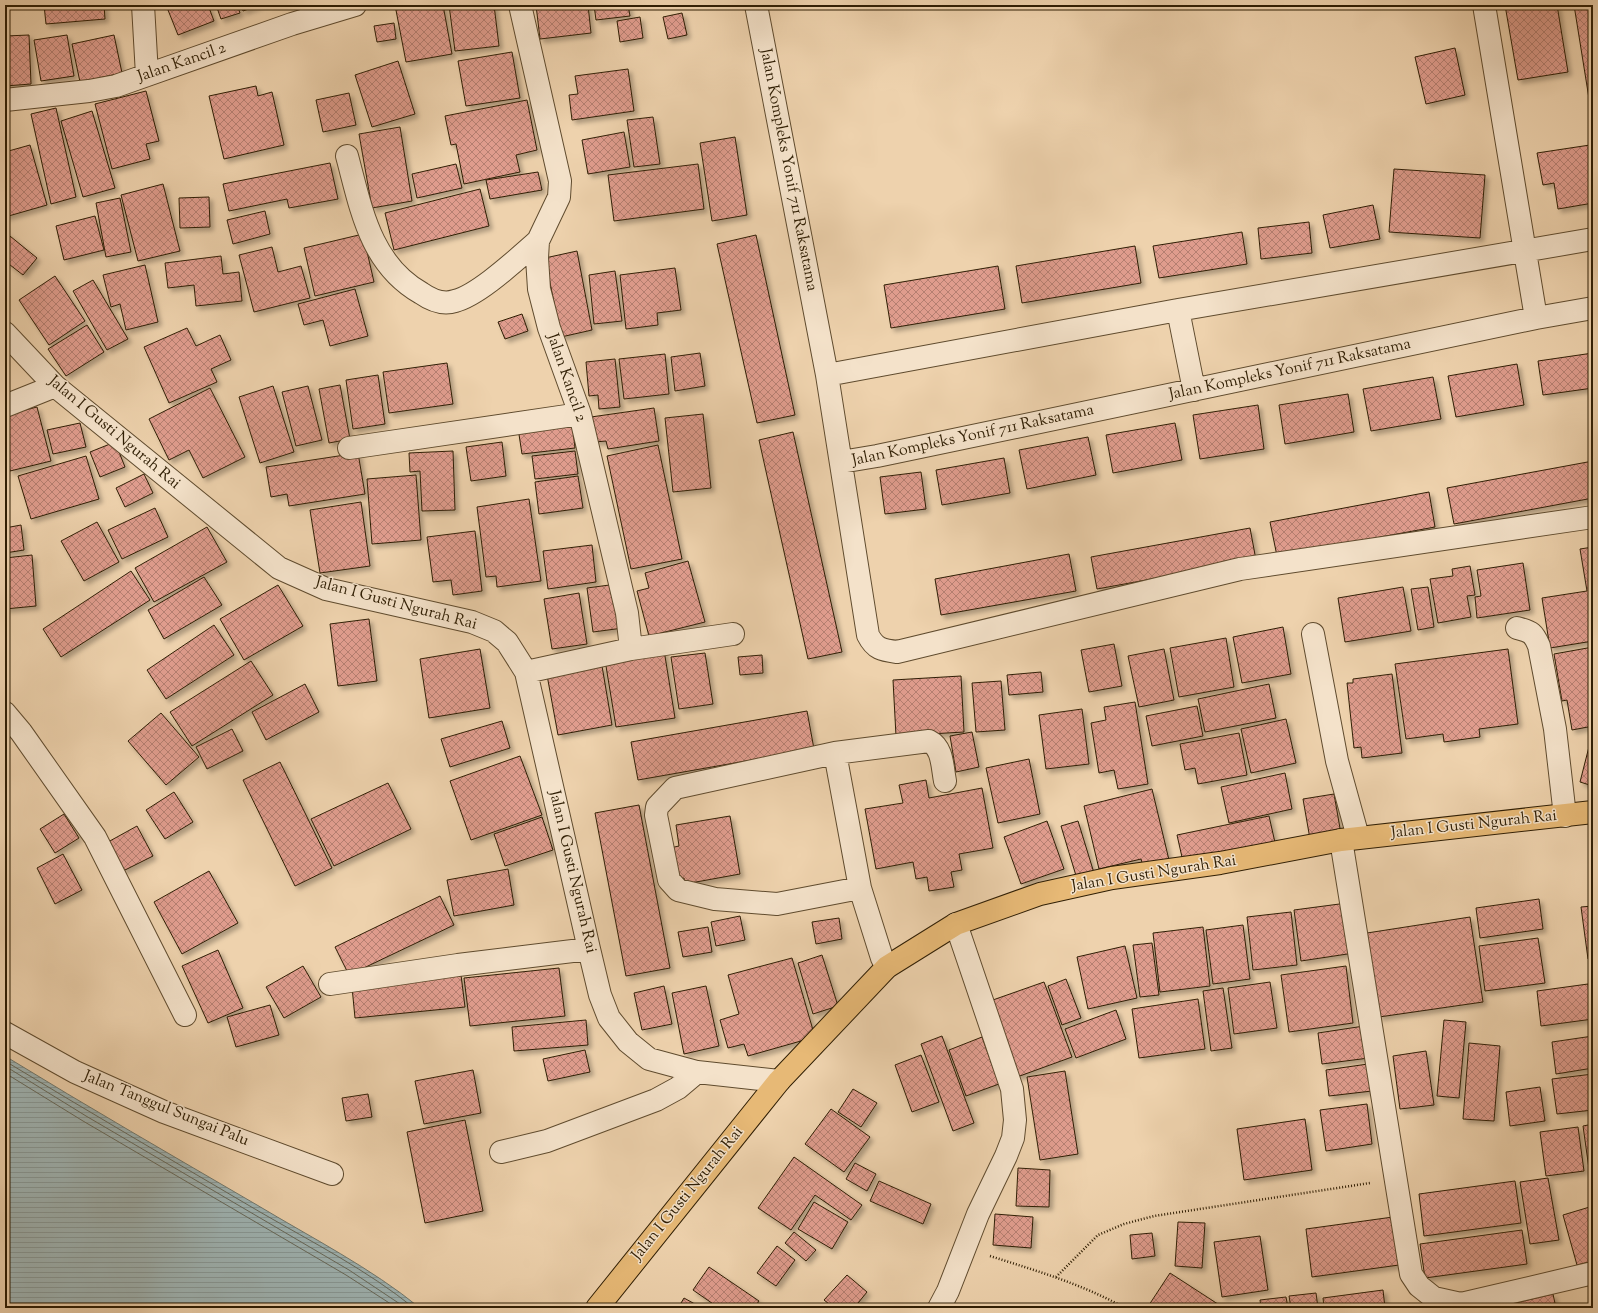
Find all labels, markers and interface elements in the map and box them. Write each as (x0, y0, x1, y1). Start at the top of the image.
street label: Jalan Kancil 2 (134, 37, 230, 89)
street label: Jalan Kompleks Yonif 711 Raksatama (753, 46, 823, 294)
street label: Jalan Kancil 2 (540, 330, 592, 426)
street label: Jalan Kompleks Yonif 711 Raksatama (1166, 333, 1414, 407)
street label: Jalan I Gusti Ngurah Rai (42, 370, 186, 496)
street label: Jalan Kompleks Yonif 711 Raksatama (849, 399, 1097, 473)
street label: Jalan I Gusti Ngurah Rai (312, 571, 480, 637)
street label: Jalan I Gusti Ngurah Rai (542, 787, 602, 956)
street label: Jalan I Gusti Ngurah Rai (1389, 805, 1558, 845)
street label: Jalan I Gusti Ngurah Rai (1069, 850, 1238, 899)
street label: Jalan Tanggul Sungai Palu (79, 1065, 252, 1153)
street label: Jalan I Gusti Ngurah Rai (626, 1122, 750, 1267)

